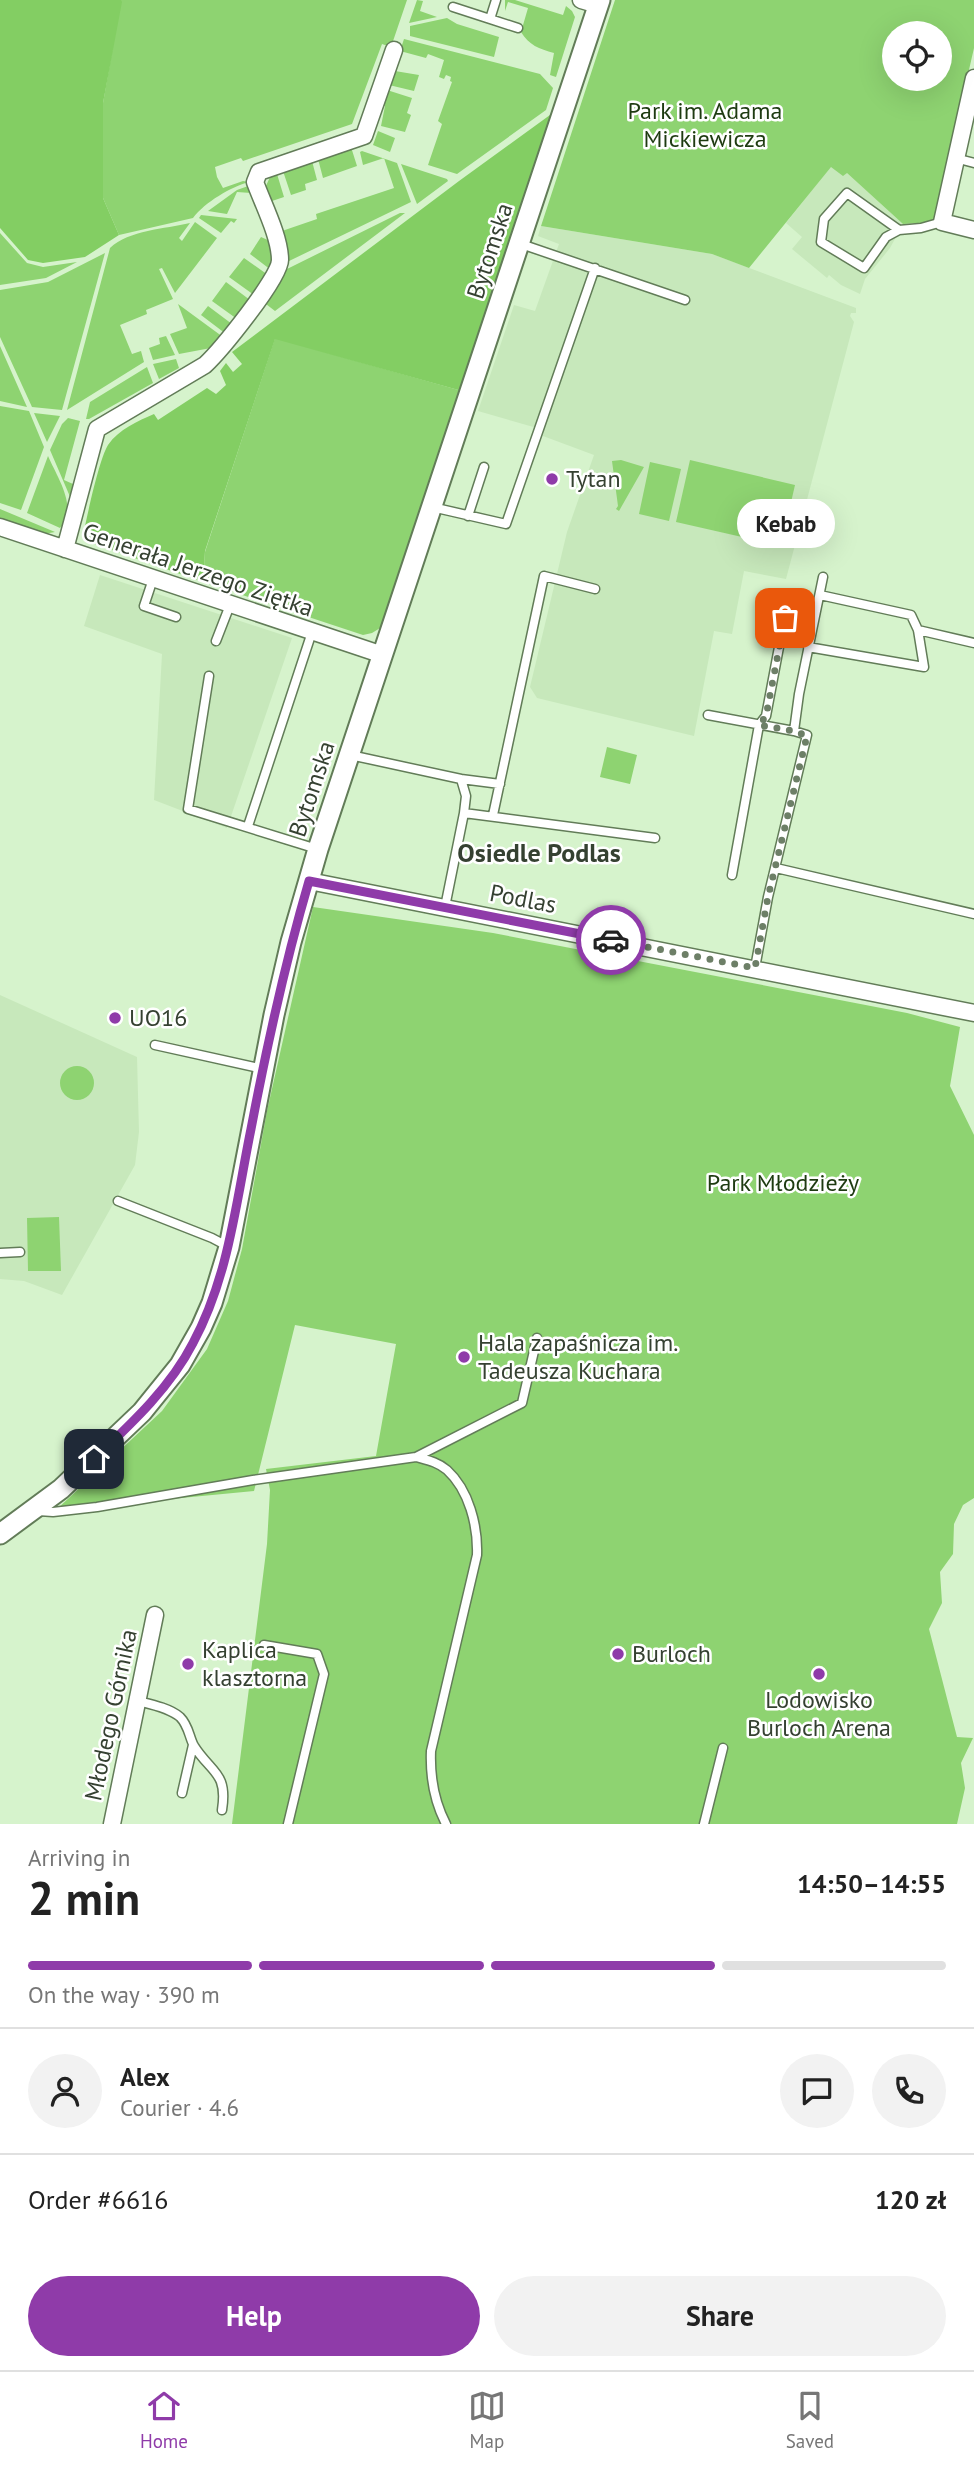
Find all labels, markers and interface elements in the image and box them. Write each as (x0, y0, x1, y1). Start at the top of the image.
map controls (882, 21, 952, 91)
button: locate (882, 21, 952, 91)
park label: Park im. Adama Mickiewicza (628, 95, 782, 154)
street label: Bytomska (459, 199, 520, 303)
place label: Tytan (566, 463, 621, 494)
marker: Tytan (544, 471, 560, 487)
callout: Kebab (736, 499, 834, 548)
text: Kebab (756, 509, 816, 538)
street label: Generała Jerzego Ziętka (79, 515, 318, 624)
pin (755, 588, 815, 648)
icon: bag (766, 599, 804, 637)
street label: Bytomska (281, 737, 342, 841)
district label: Osiedle Podlas (457, 836, 621, 869)
street label: Podlas (487, 877, 559, 920)
courier (576, 905, 646, 975)
icon: car (592, 921, 630, 959)
place label: UO16 (129, 1002, 187, 1033)
marker: UO16 (107, 1010, 123, 1026)
park label: Park Młodzieży (707, 1167, 859, 1198)
place label: Hala zapaśnicza im. Tadeusza Kuchara (478, 1327, 678, 1386)
marker: Hala zapaśnicza im. Tadeusza Kuchara (456, 1349, 472, 1365)
pin (64, 1429, 124, 1489)
icon: home (75, 1440, 113, 1478)
street label: Młodego Górnika (77, 1626, 144, 1803)
place label: Kaplica klasztorna (202, 1634, 307, 1693)
place label: Burloch (632, 1638, 711, 1669)
marker: Burloch (610, 1646, 626, 1662)
marker: Kaplica klasztorna (180, 1656, 196, 1672)
marker: Lodowisko Burloch Arena (811, 1666, 827, 1682)
place label: Lodowisko Burloch Arena (747, 1684, 891, 1743)
text: Arriving in (28, 1843, 130, 1872)
text: 14:50–14:55 (797, 1867, 946, 1900)
text: 2 min (28, 1868, 140, 1928)
text: On the way · 390 m (28, 1980, 220, 2009)
button: person (28, 2054, 102, 2128)
button: chat (780, 2054, 854, 2128)
button: phone (872, 2054, 946, 2128)
text: Alex (120, 2060, 170, 2093)
text: Courier · 4.6 (120, 2093, 239, 2122)
text: Order #6616 (28, 2183, 168, 2216)
text: 120 zł (875, 2183, 946, 2216)
button: Help (28, 2276, 480, 2356)
button: Share (494, 2276, 946, 2356)
tab: Home (140, 2387, 188, 2453)
tab: Map (468, 2387, 506, 2453)
tab: Saved (786, 2387, 834, 2453)

